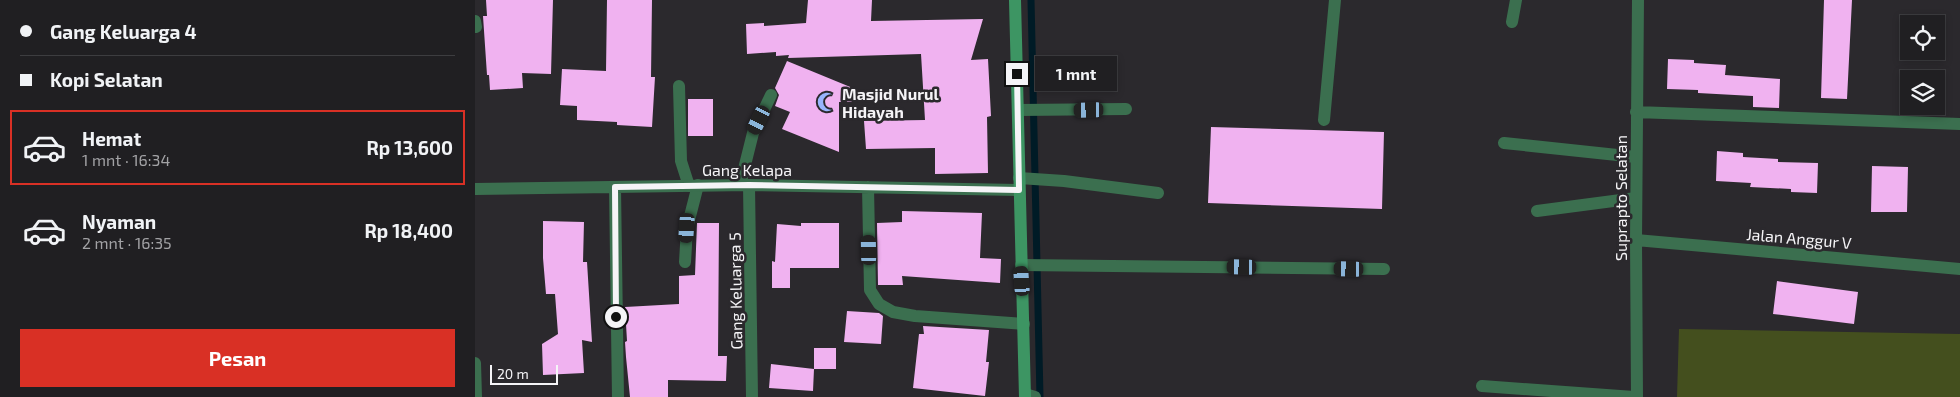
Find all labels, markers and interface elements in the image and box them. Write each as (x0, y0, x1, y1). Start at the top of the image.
map controls (1900, 15, 1945, 115)
button: locate (1900, 15, 1945, 60)
text: Gang Keluarga 4 (50, 20, 197, 43)
callout: 1 mnt (1035, 56, 1117, 92)
route end (1006, 63, 1028, 85)
text: 1 mnt (1056, 64, 1096, 83)
text: Kopi Selatan (50, 68, 163, 91)
button: layers (1900, 70, 1945, 115)
place label: Masjid Nurul Hidayah (842, 84, 939, 122)
mosque icon: Masjid Nurul Hidayah (816, 91, 838, 113)
car (1073, 102, 1104, 118)
car (745, 103, 772, 137)
icon: car (22, 125, 67, 170)
text: Hemat (82, 127, 141, 150)
street label: Suprapto Selatan (1611, 135, 1630, 261)
text: Rp 13,600 (366, 136, 453, 159)
text: 1 mnt · 16:34 (82, 150, 170, 169)
street label: Gang Kelapa (702, 160, 792, 179)
icon: car (22, 208, 67, 253)
text: Nyaman (82, 210, 156, 233)
car (678, 213, 695, 243)
text: Rp 18,400 (365, 219, 453, 242)
street label: Jalan Anggur V (1746, 224, 1853, 252)
street label: Gang Keluarga 5 (724, 232, 746, 350)
text: 2 mnt · 16:35 (82, 233, 172, 252)
car (861, 235, 876, 265)
car (1226, 259, 1257, 275)
car (1333, 261, 1364, 277)
car (1013, 266, 1030, 296)
route start (605, 306, 627, 328)
button: Pesan (20, 329, 455, 387)
scale bar (490, 362, 557, 385)
text: 20 m (497, 365, 529, 382)

